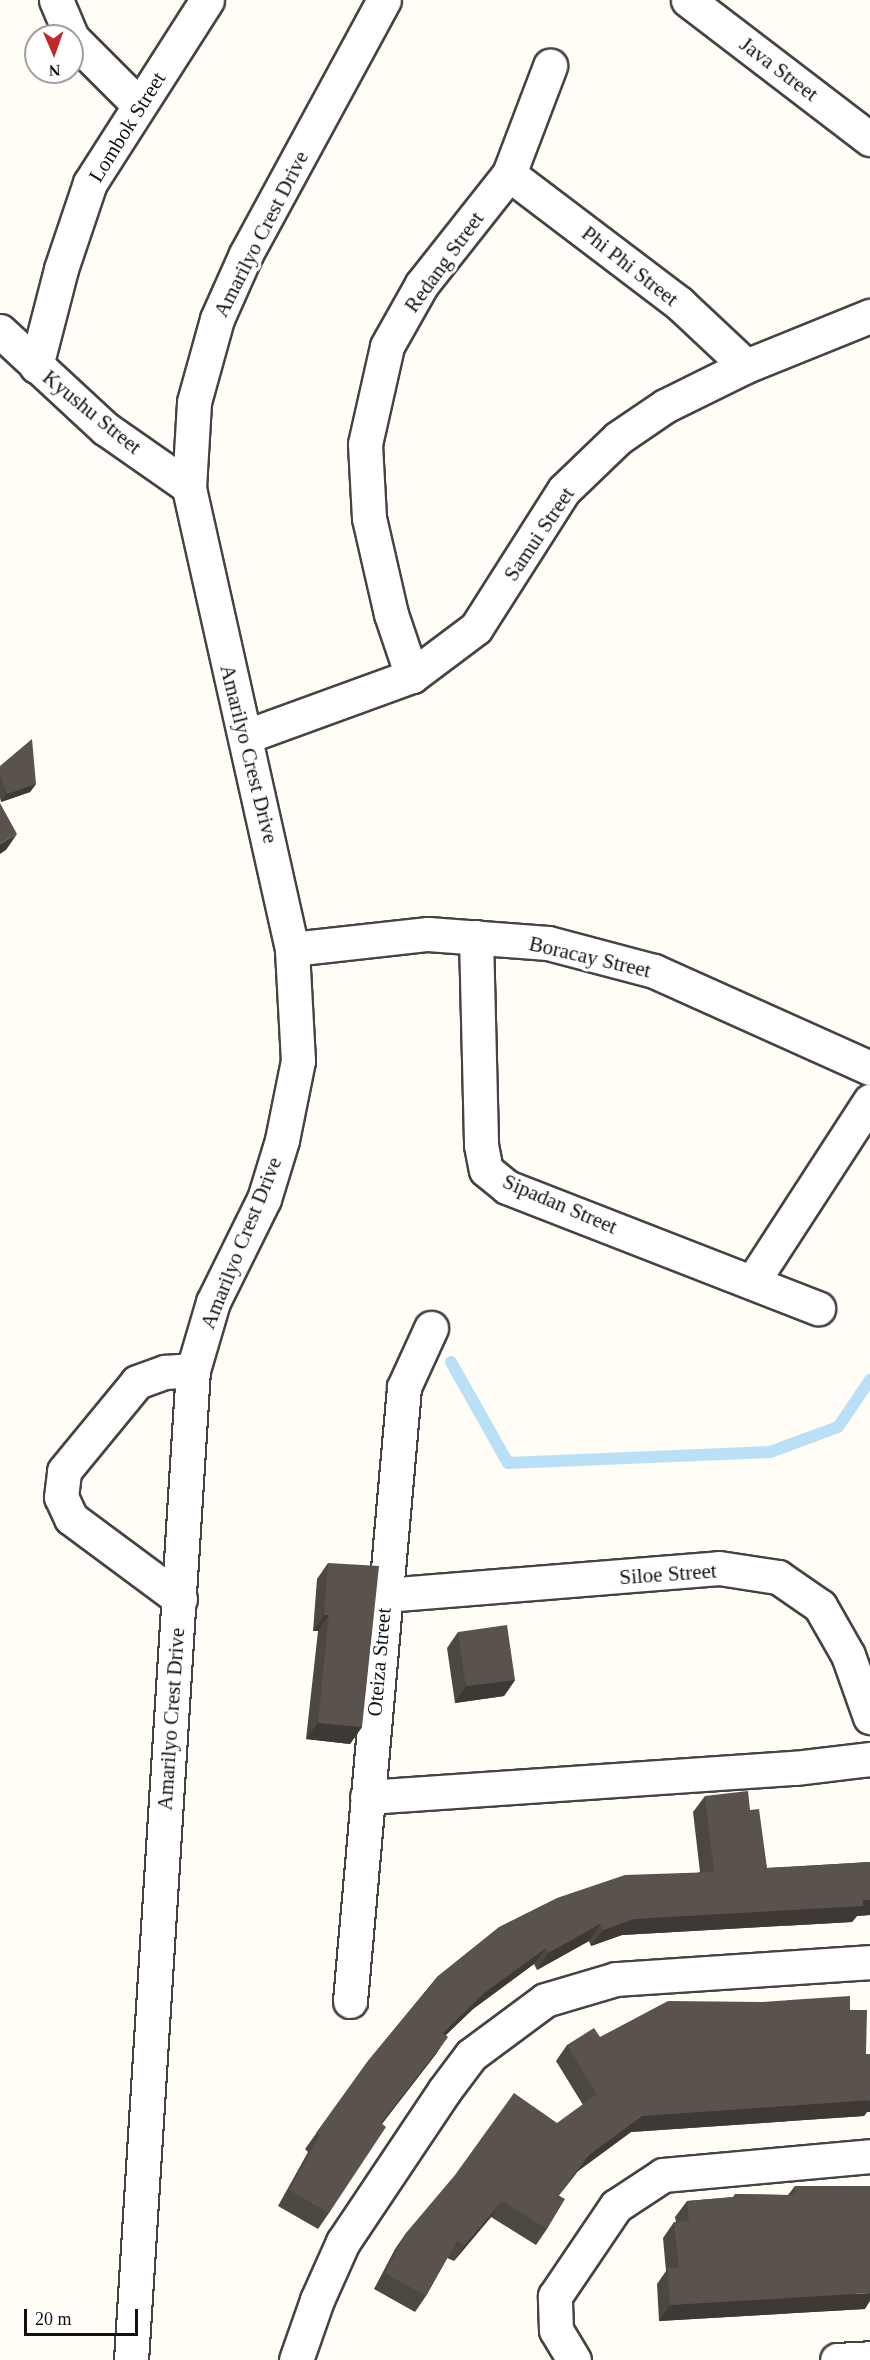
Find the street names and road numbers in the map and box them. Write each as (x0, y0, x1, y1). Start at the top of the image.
street label: Java Street (735, 31, 823, 107)
street label: Lombok Street (83, 67, 171, 187)
street label: Amarilyo Crest Drive (208, 147, 314, 321)
street label: Redang Street (399, 207, 489, 317)
street label: Phi Phi Street (577, 221, 683, 311)
street label: Kyushu Street (38, 365, 146, 459)
street label: Samui Street (498, 482, 580, 586)
street label: Amarilyo Crest Drive (215, 662, 283, 846)
street label: Boracay Street (527, 931, 653, 983)
street label: Amarilyo Crest Drive (195, 1153, 287, 1333)
street label: Sipadan Street (499, 1169, 621, 1239)
street label: Siloe Street (619, 1558, 717, 1590)
street label: Oteiza Street (362, 1607, 396, 1717)
street label: Amarilyo Crest Drive (152, 1627, 190, 1811)

